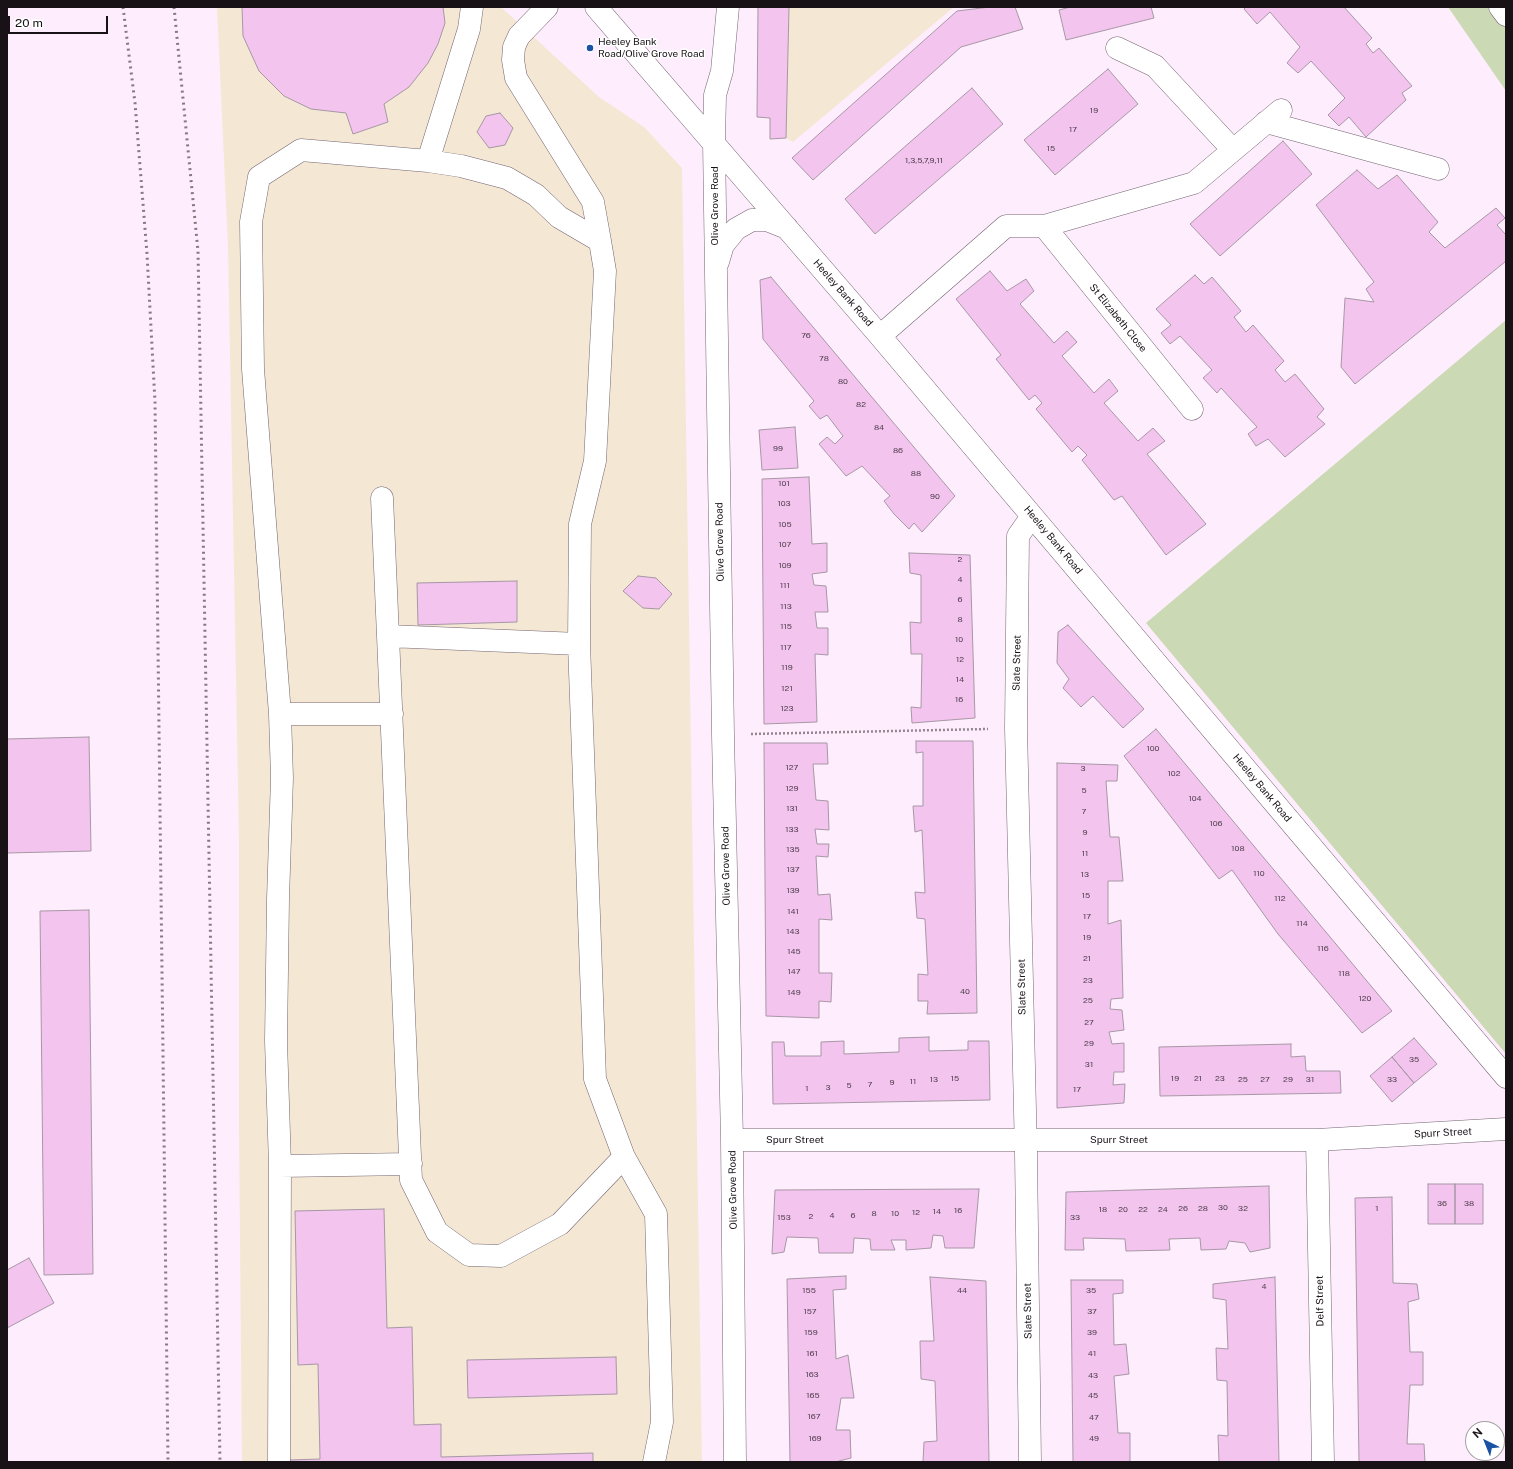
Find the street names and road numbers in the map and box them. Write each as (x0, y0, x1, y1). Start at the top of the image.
street label: Olive Grove Road (709, 166, 721, 246)
street label: Heeley Bank Road (811, 257, 875, 329)
street label: St Elizabeth Close (1087, 281, 1149, 355)
street label: Olive Grove Road (713, 502, 727, 582)
street label: Heeley Bank Road (1021, 504, 1085, 576)
street label: Slate Street (1011, 635, 1023, 691)
street label: Heeley Bank Road (1230, 752, 1294, 824)
street label: Olive Grove Road (719, 826, 733, 906)
street label: Slate Street (1016, 959, 1028, 1015)
street label: Spurr Street (1414, 1125, 1472, 1141)
street label: Spurr Street (766, 1134, 824, 1146)
street label: Spurr Street (1090, 1134, 1148, 1146)
street label: Olive Grove Road (726, 1150, 740, 1230)
street label: Delf Street (1314, 1275, 1326, 1327)
street label: Slate Street (1022, 1283, 1034, 1339)

